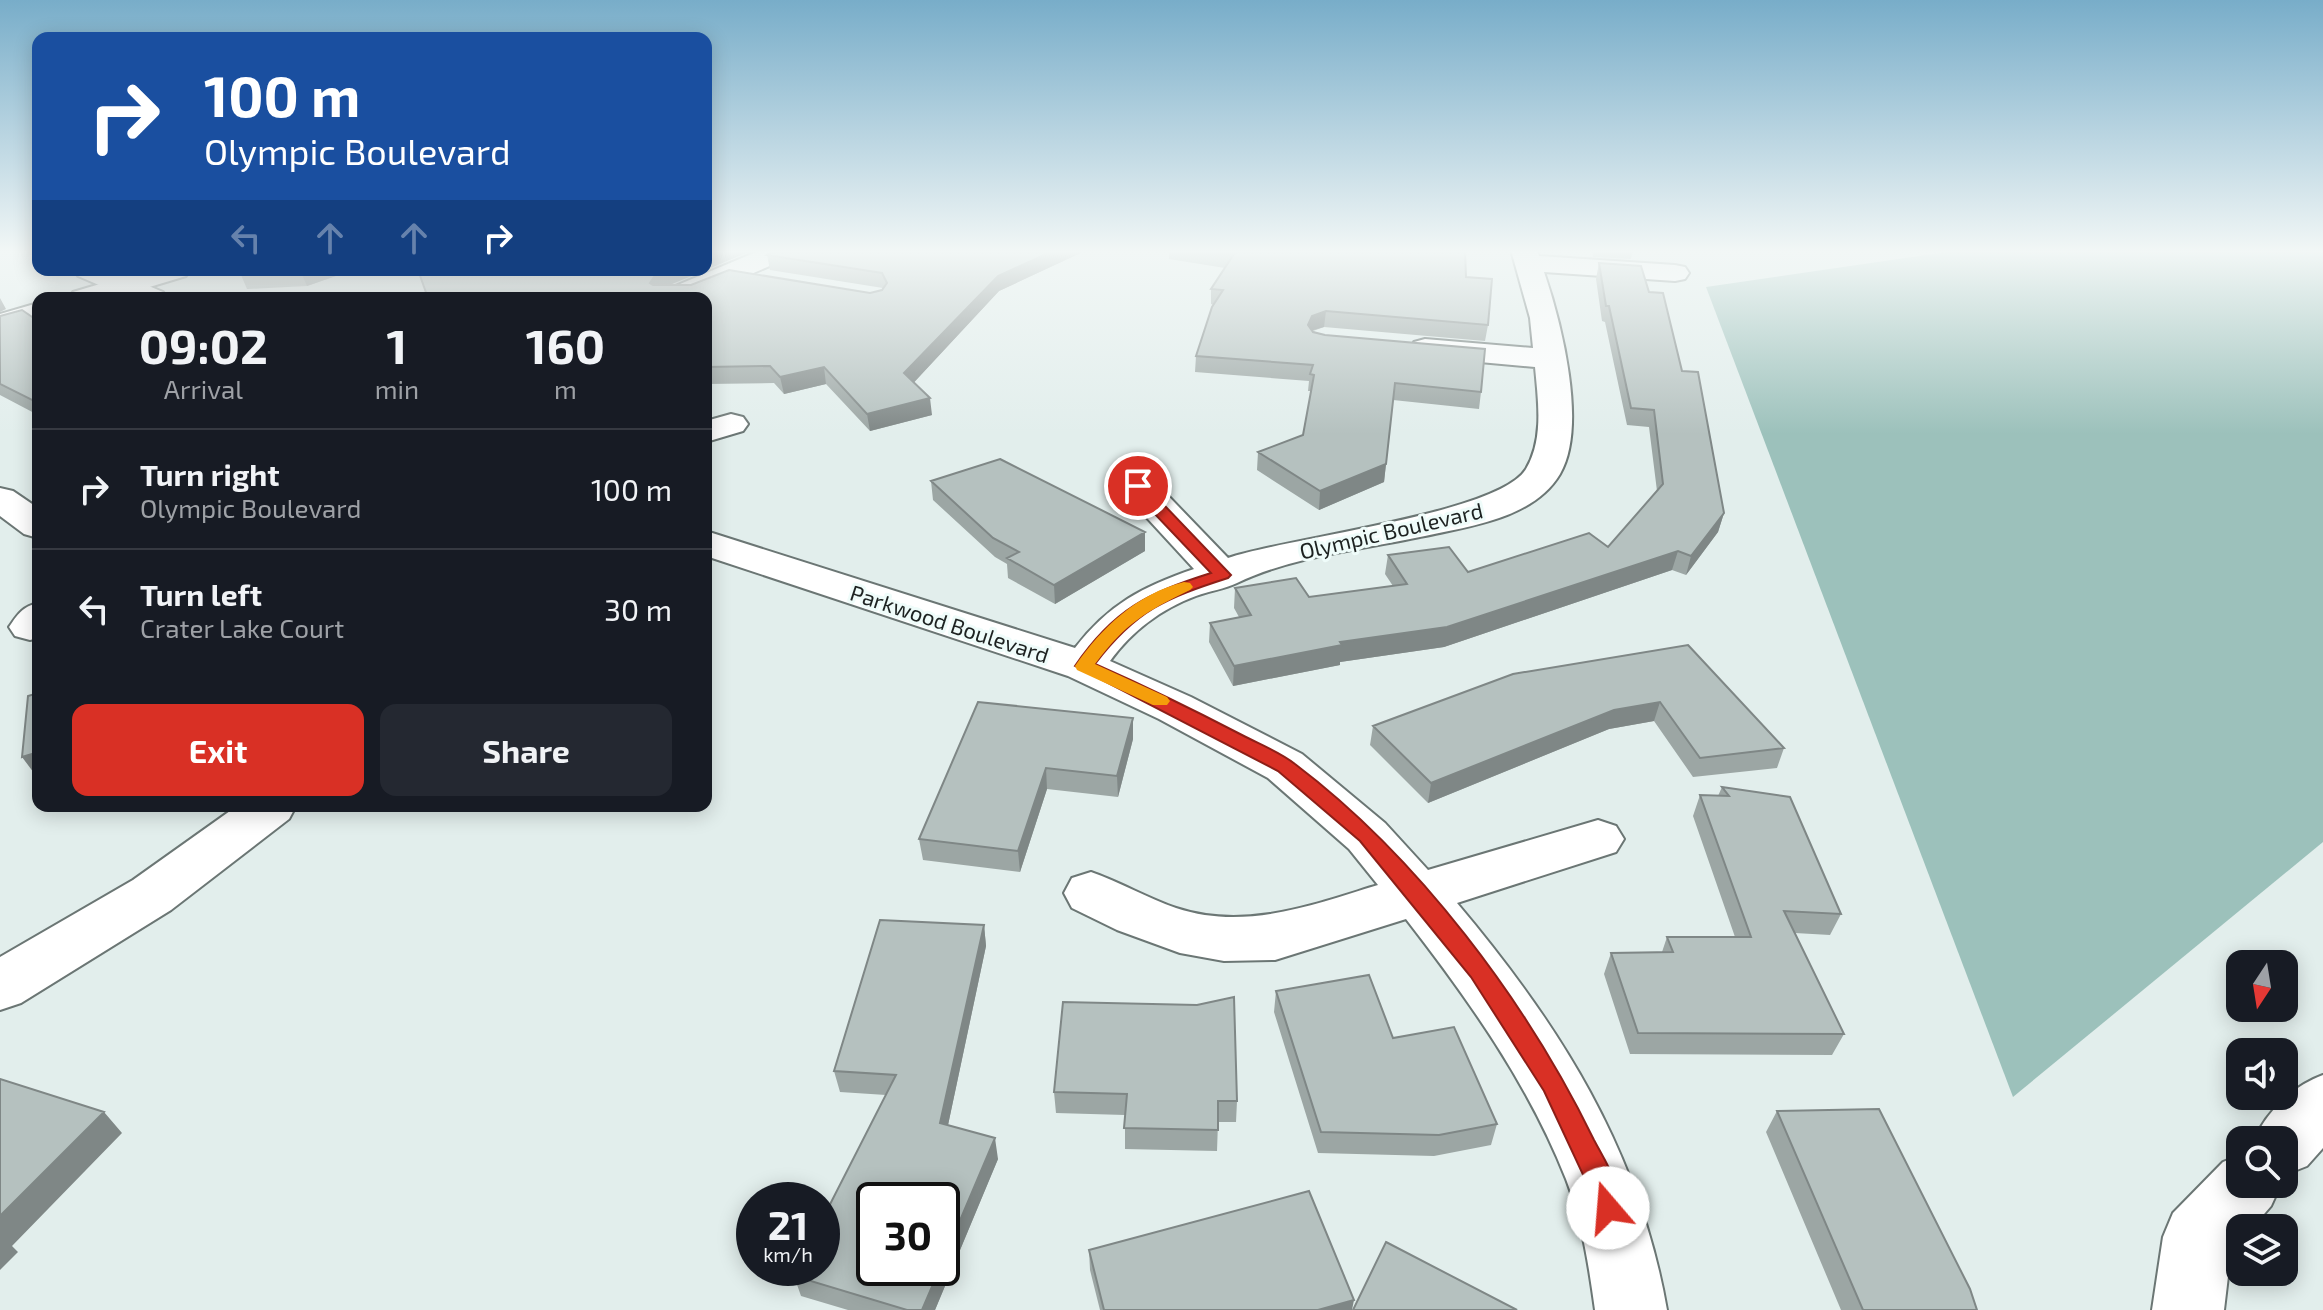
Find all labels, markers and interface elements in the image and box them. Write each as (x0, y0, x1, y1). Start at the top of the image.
text: 100 m (204, 61, 360, 128)
icon: right (72, 64, 176, 168)
text: Olympic Boulevard (204, 129, 511, 172)
icon: left (224, 216, 268, 260)
icon: ahead (308, 216, 352, 260)
icon: ahead (392, 216, 436, 260)
icon: right (476, 216, 520, 260)
text: 09:02 (139, 316, 268, 374)
text: 1 (386, 316, 407, 374)
text: 160 (526, 316, 605, 374)
text: Arrival (164, 373, 243, 404)
text: min (375, 373, 419, 404)
text: m (554, 373, 577, 404)
pin (1104, 452, 1172, 520)
text: Turn right (140, 456, 280, 492)
icon: arrive (1116, 464, 1160, 508)
icon: right (72, 467, 116, 511)
text: 100 m (591, 471, 672, 507)
text: Olympic Boulevard (140, 492, 361, 523)
street label: Olympic Boulevard (1297, 496, 1485, 564)
text: Turn left (140, 576, 262, 612)
street label: Parkwood Boulevard (847, 579, 1053, 667)
icon: left (72, 587, 116, 631)
text: 30 m (604, 591, 672, 627)
text: Crater Lake Court (140, 612, 344, 643)
button: Exit (72, 704, 364, 796)
button: Share (380, 704, 672, 796)
north arrow (2226, 950, 2298, 1022)
map controls (2226, 950, 2298, 1286)
button: sound (2226, 1038, 2298, 1110)
button: search (2226, 1126, 2298, 1198)
position arrow (1566, 1166, 1650, 1250)
speed limit sign: 30 (856, 1182, 960, 1286)
text: 21 (768, 1200, 808, 1248)
button: layers (2226, 1214, 2298, 1286)
text: km/h (763, 1242, 813, 1266)

